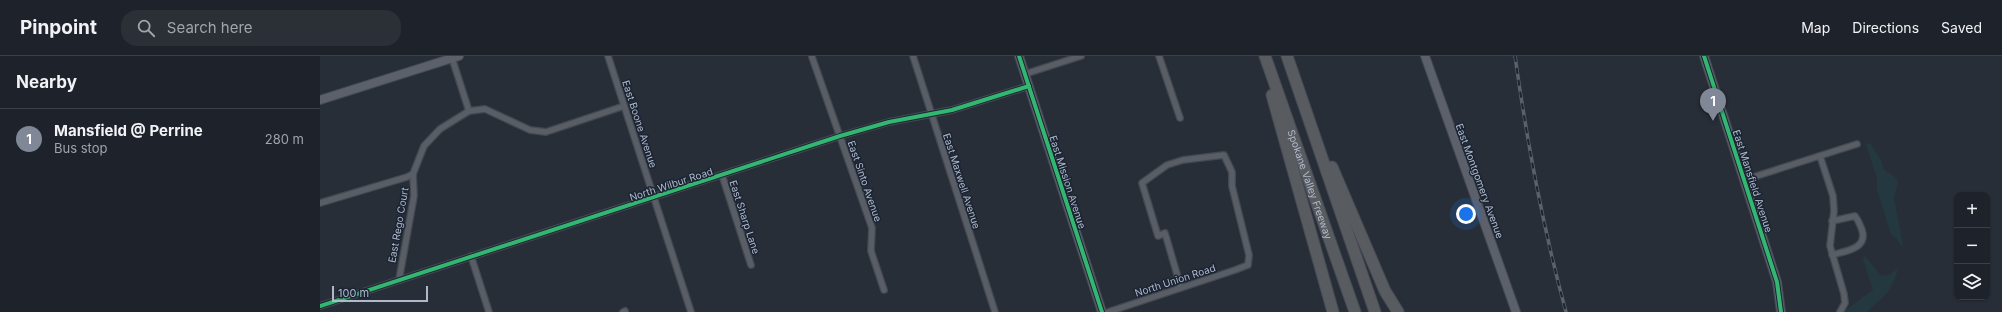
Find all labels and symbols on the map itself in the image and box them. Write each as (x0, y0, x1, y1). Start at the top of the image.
street label: East Boone Avenue (620, 79, 660, 169)
pin: 1 (1700, 88, 1726, 121)
street label: East Montgomery Avenue (1454, 122, 1506, 240)
street label: Spokane Valley Freeway (1285, 128, 1335, 241)
street label: East Mansfield Avenue (1731, 128, 1775, 234)
street label: East Maxwell Avenue (941, 132, 983, 230)
street label: East Mission Avenue (1047, 134, 1089, 230)
street label: East Sinto Avenue (846, 139, 885, 223)
street label: North Wilbur Road (628, 165, 714, 203)
street label: East Sharp Lane (727, 179, 763, 256)
street label: East Rego Court (385, 186, 411, 264)
your location (1456, 204, 1476, 224)
street label: North Union Road (1133, 261, 1217, 299)
scale bar (332, 284, 428, 303)

